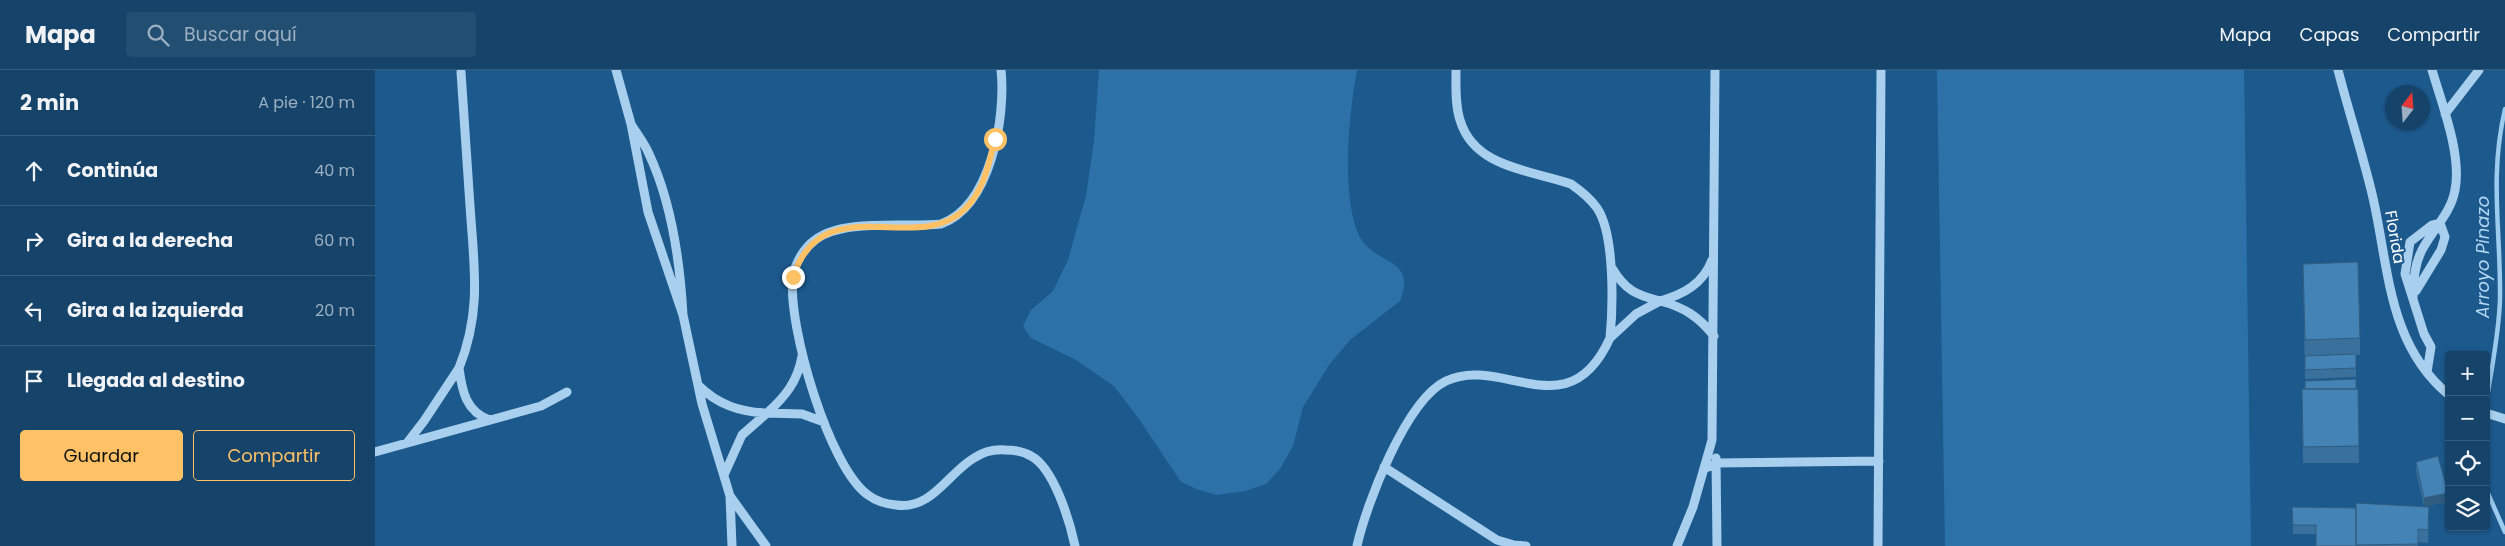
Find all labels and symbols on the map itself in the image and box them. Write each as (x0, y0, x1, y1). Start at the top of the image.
north arrow (2385, 85, 2430, 130)
route start (984, 128, 1007, 151)
water label: Arroyo Pinazo (2470, 196, 2495, 319)
street label: Florida (2379, 209, 2411, 265)
route end (782, 266, 805, 289)

